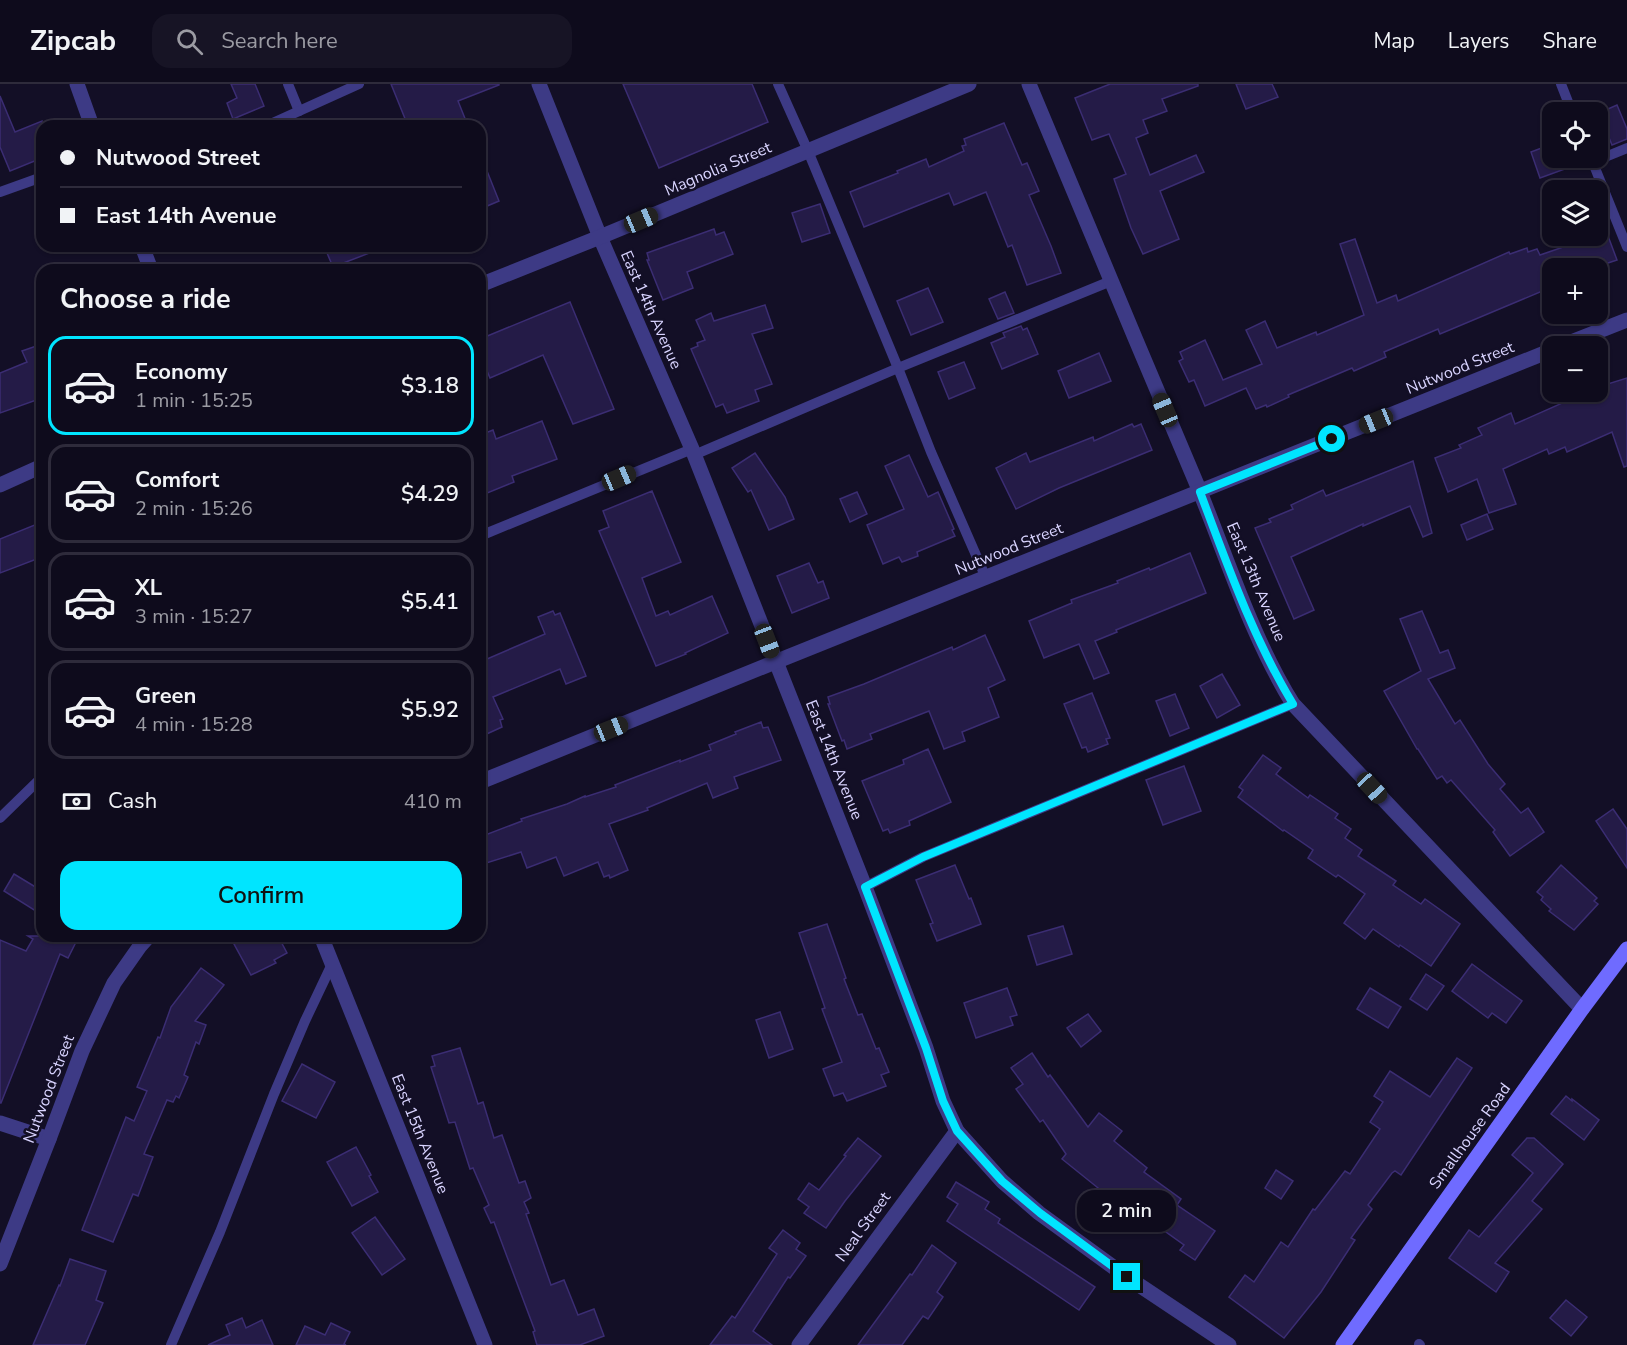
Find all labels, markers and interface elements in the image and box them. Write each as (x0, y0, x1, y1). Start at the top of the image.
search box (152, 14, 572, 68)
text: Zipcab (30, 22, 116, 60)
icon: search (173, 25, 206, 58)
text: Search here (221, 26, 338, 56)
text: Map (1373, 27, 1415, 55)
text: Layers (1448, 27, 1509, 55)
text: Share (1542, 27, 1597, 55)
map controls (1542, 102, 1608, 402)
button: locate (1542, 102, 1608, 168)
street label: Magnolia Street (661, 136, 775, 201)
text: Nutwood Street (96, 143, 260, 173)
button: layers (1542, 180, 1608, 246)
text: East 14th Avenue (96, 201, 276, 231)
car (621, 205, 661, 235)
street label: East 14th Avenue (615, 247, 687, 373)
button: + (1542, 258, 1608, 324)
text: Choose a ride (60, 281, 231, 318)
street label: Nutwood Street (1403, 336, 1518, 400)
button: − (1542, 336, 1608, 402)
text: Economy (135, 357, 227, 387)
icon: car (63, 359, 117, 413)
text: $3.18 (401, 371, 459, 401)
text: 1 min · 15:25 (135, 387, 253, 414)
car (1150, 390, 1180, 430)
car (1356, 406, 1396, 436)
route start (1318, 425, 1345, 452)
car (599, 463, 639, 493)
text: Comfort (135, 465, 219, 495)
icon: car (63, 467, 117, 521)
text: $4.29 (401, 479, 459, 509)
text: 2 min · 15:26 (135, 495, 253, 522)
street label: Nutwood Street (952, 517, 1067, 581)
street label: East 13th Avenue (1221, 519, 1291, 645)
text: XL (135, 573, 162, 603)
icon: car (63, 575, 117, 629)
text: $5.41 (401, 587, 459, 617)
text: 3 min · 15:27 (135, 603, 253, 630)
car (752, 621, 782, 661)
text: Green (135, 681, 196, 711)
icon: car (63, 683, 117, 737)
text: $5.92 (401, 695, 459, 725)
street label: East 14th Avenue (800, 697, 868, 823)
text: 4 min · 15:28 (135, 711, 253, 738)
car (591, 714, 631, 744)
car (1353, 769, 1391, 807)
icon: cash (60, 785, 93, 818)
text: Cash (108, 786, 157, 816)
text: 410 m (404, 788, 462, 815)
button: Confirm (60, 861, 462, 930)
street label: Nutwood Street (18, 1031, 80, 1147)
street label: East 15th Avenue (386, 1071, 454, 1197)
street label: Smallhouse Road (1424, 1079, 1516, 1193)
street label: Neal Street (830, 1187, 896, 1266)
callout: 2 min (1078, 1190, 1176, 1232)
text: 2 min (1101, 1197, 1152, 1224)
route end (1113, 1263, 1140, 1290)

